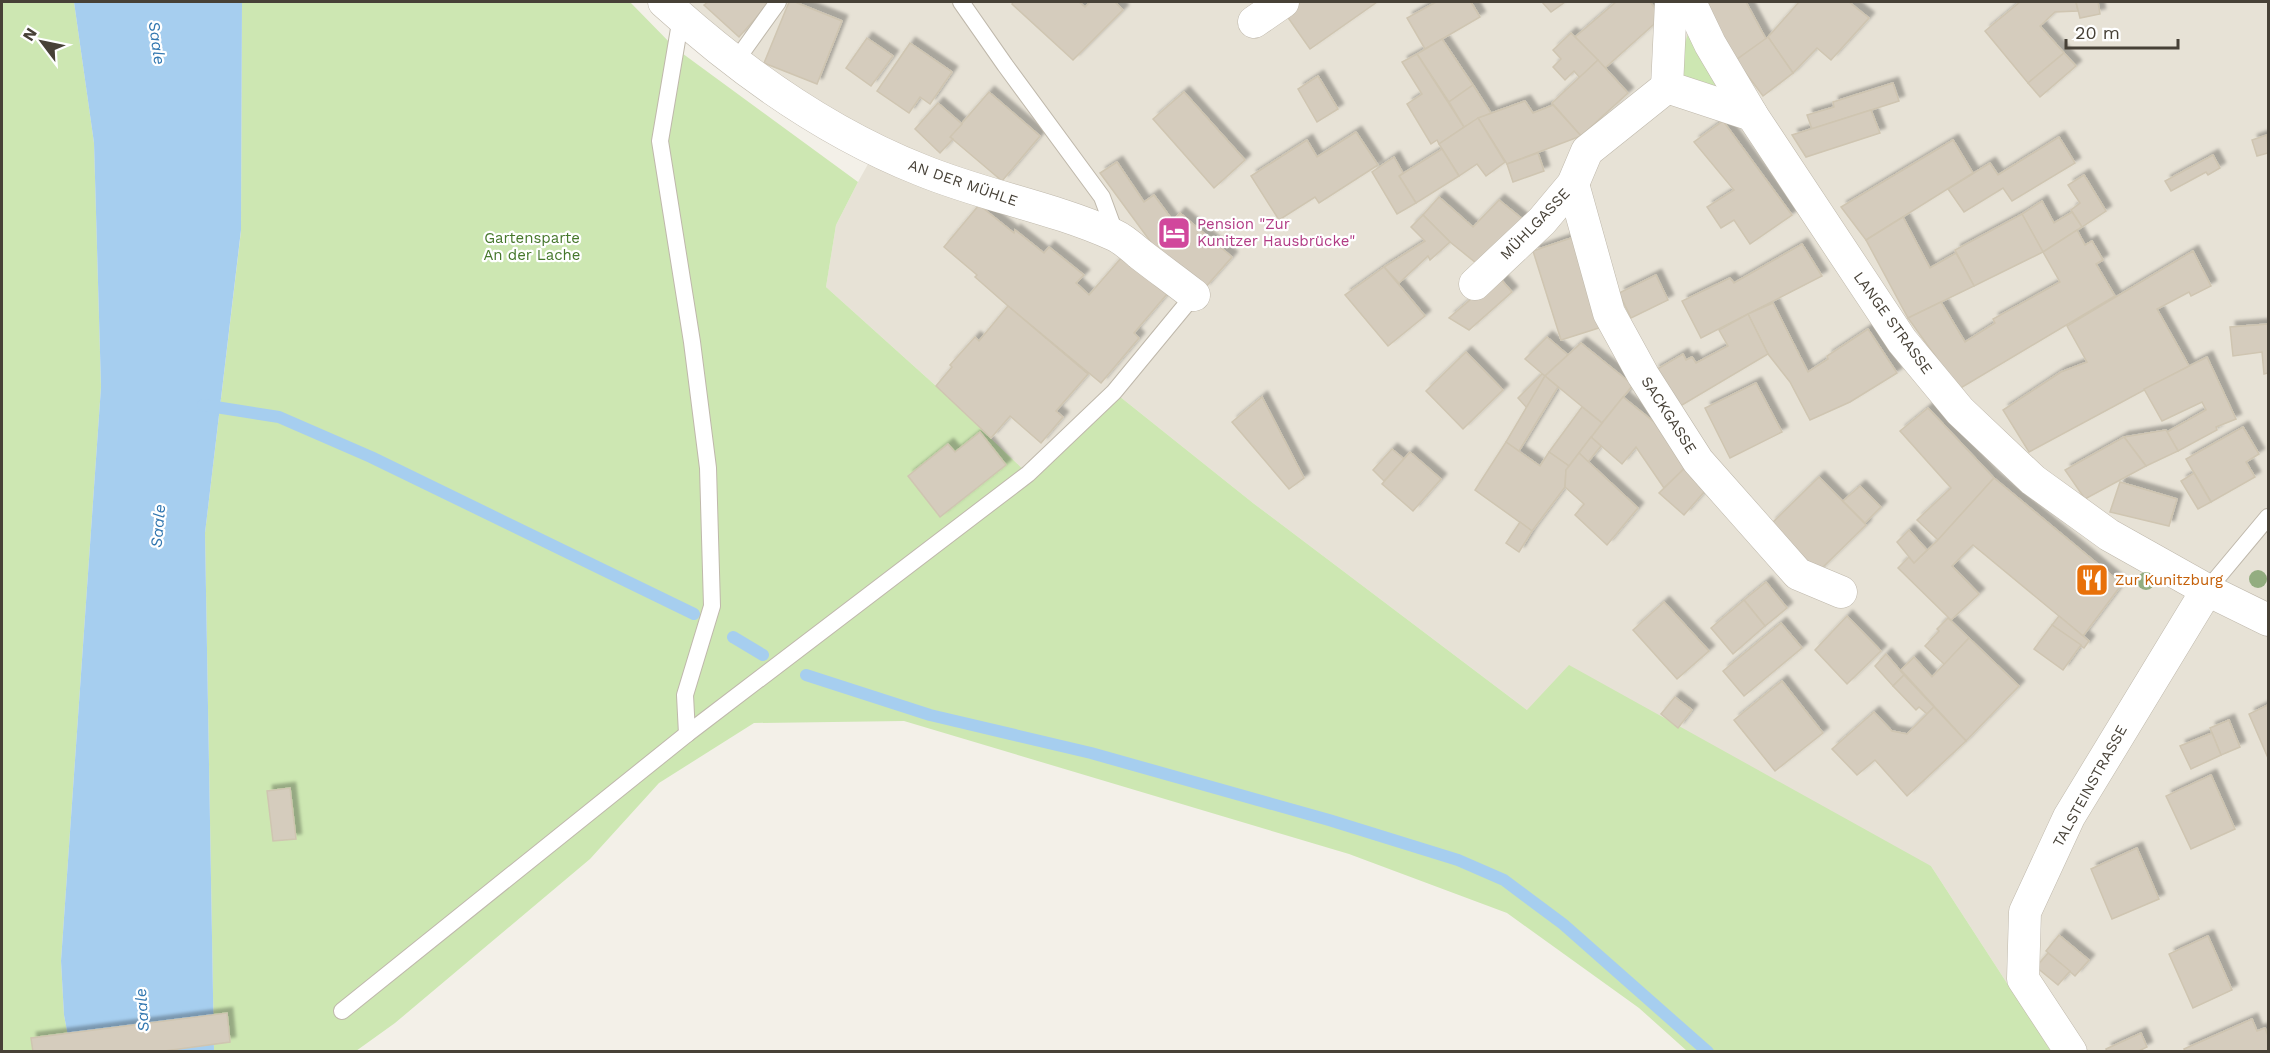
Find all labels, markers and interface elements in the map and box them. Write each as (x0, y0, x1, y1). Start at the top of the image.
north arrow (12, 12, 72, 72)
scale bar (2066, 12, 2178, 50)
water label: Saale (145, 20, 169, 66)
text: 20 m (2075, 22, 2120, 43)
text: N (19, 24, 41, 44)
street label: AN DER MÜHLE (906, 156, 1020, 210)
street label: MÜHLGASSE (1496, 184, 1574, 264)
hotel icon: Pension "Zur Kunitzer Hausbrücke" (1156, 215, 1192, 251)
place label: Pension "Zur Kunitzer Hausbrücke" (1197, 215, 1355, 250)
park label: Gartensparte An der Lache (483, 229, 581, 264)
street label: LANGE STRASSE (1850, 268, 1936, 378)
street label: SACKGASSE (1637, 373, 1701, 457)
water label: Saale (147, 503, 169, 549)
restaurant icon: Zur Kunitzburg (2074, 562, 2110, 598)
place label: Zur Kunitzburg (2115, 571, 2223, 589)
street label: TALSTEINSTRASSE (2049, 722, 2131, 850)
water label: Saale (131, 988, 153, 1032)

